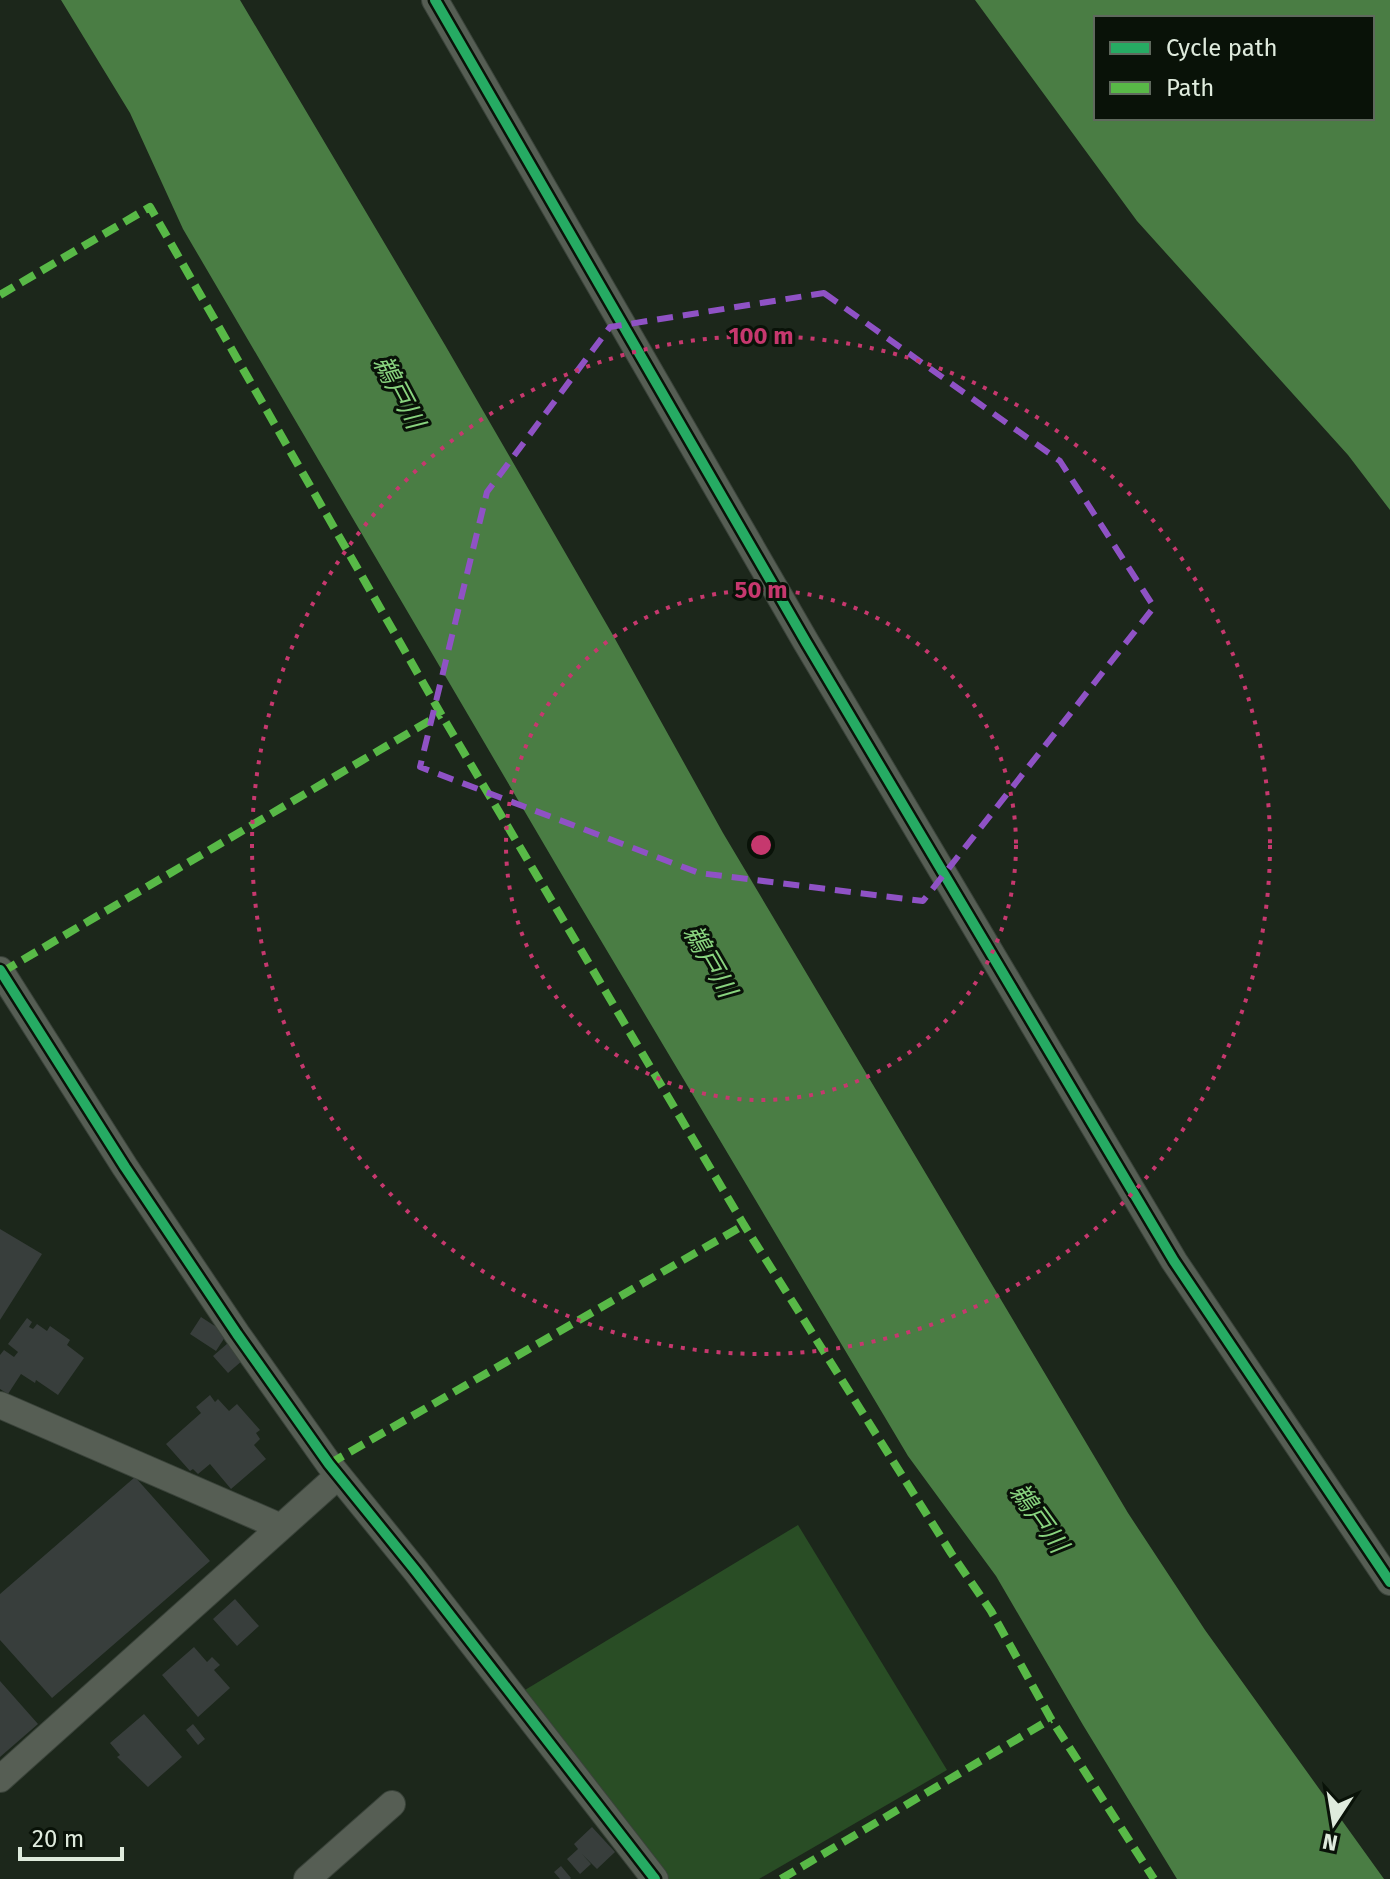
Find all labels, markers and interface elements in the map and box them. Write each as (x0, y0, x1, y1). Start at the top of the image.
legend (1094, 16, 1374, 120)
text: Cycle path (1166, 34, 1278, 62)
text: Path (1166, 74, 1214, 102)
text: 100 m (728, 322, 794, 350)
water label: 鵜戸川 (367, 351, 432, 437)
text: 50 m (735, 576, 787, 604)
centre of rings (747, 831, 775, 859)
water label: 鵜戸川 (677, 920, 744, 1005)
water label: 鵜戸川 (1003, 1478, 1076, 1561)
north arrow (1294, 1783, 1374, 1863)
scale bar (20, 1811, 122, 1861)
text: 20 m (32, 1825, 84, 1853)
text: N (1320, 1827, 1340, 1857)

